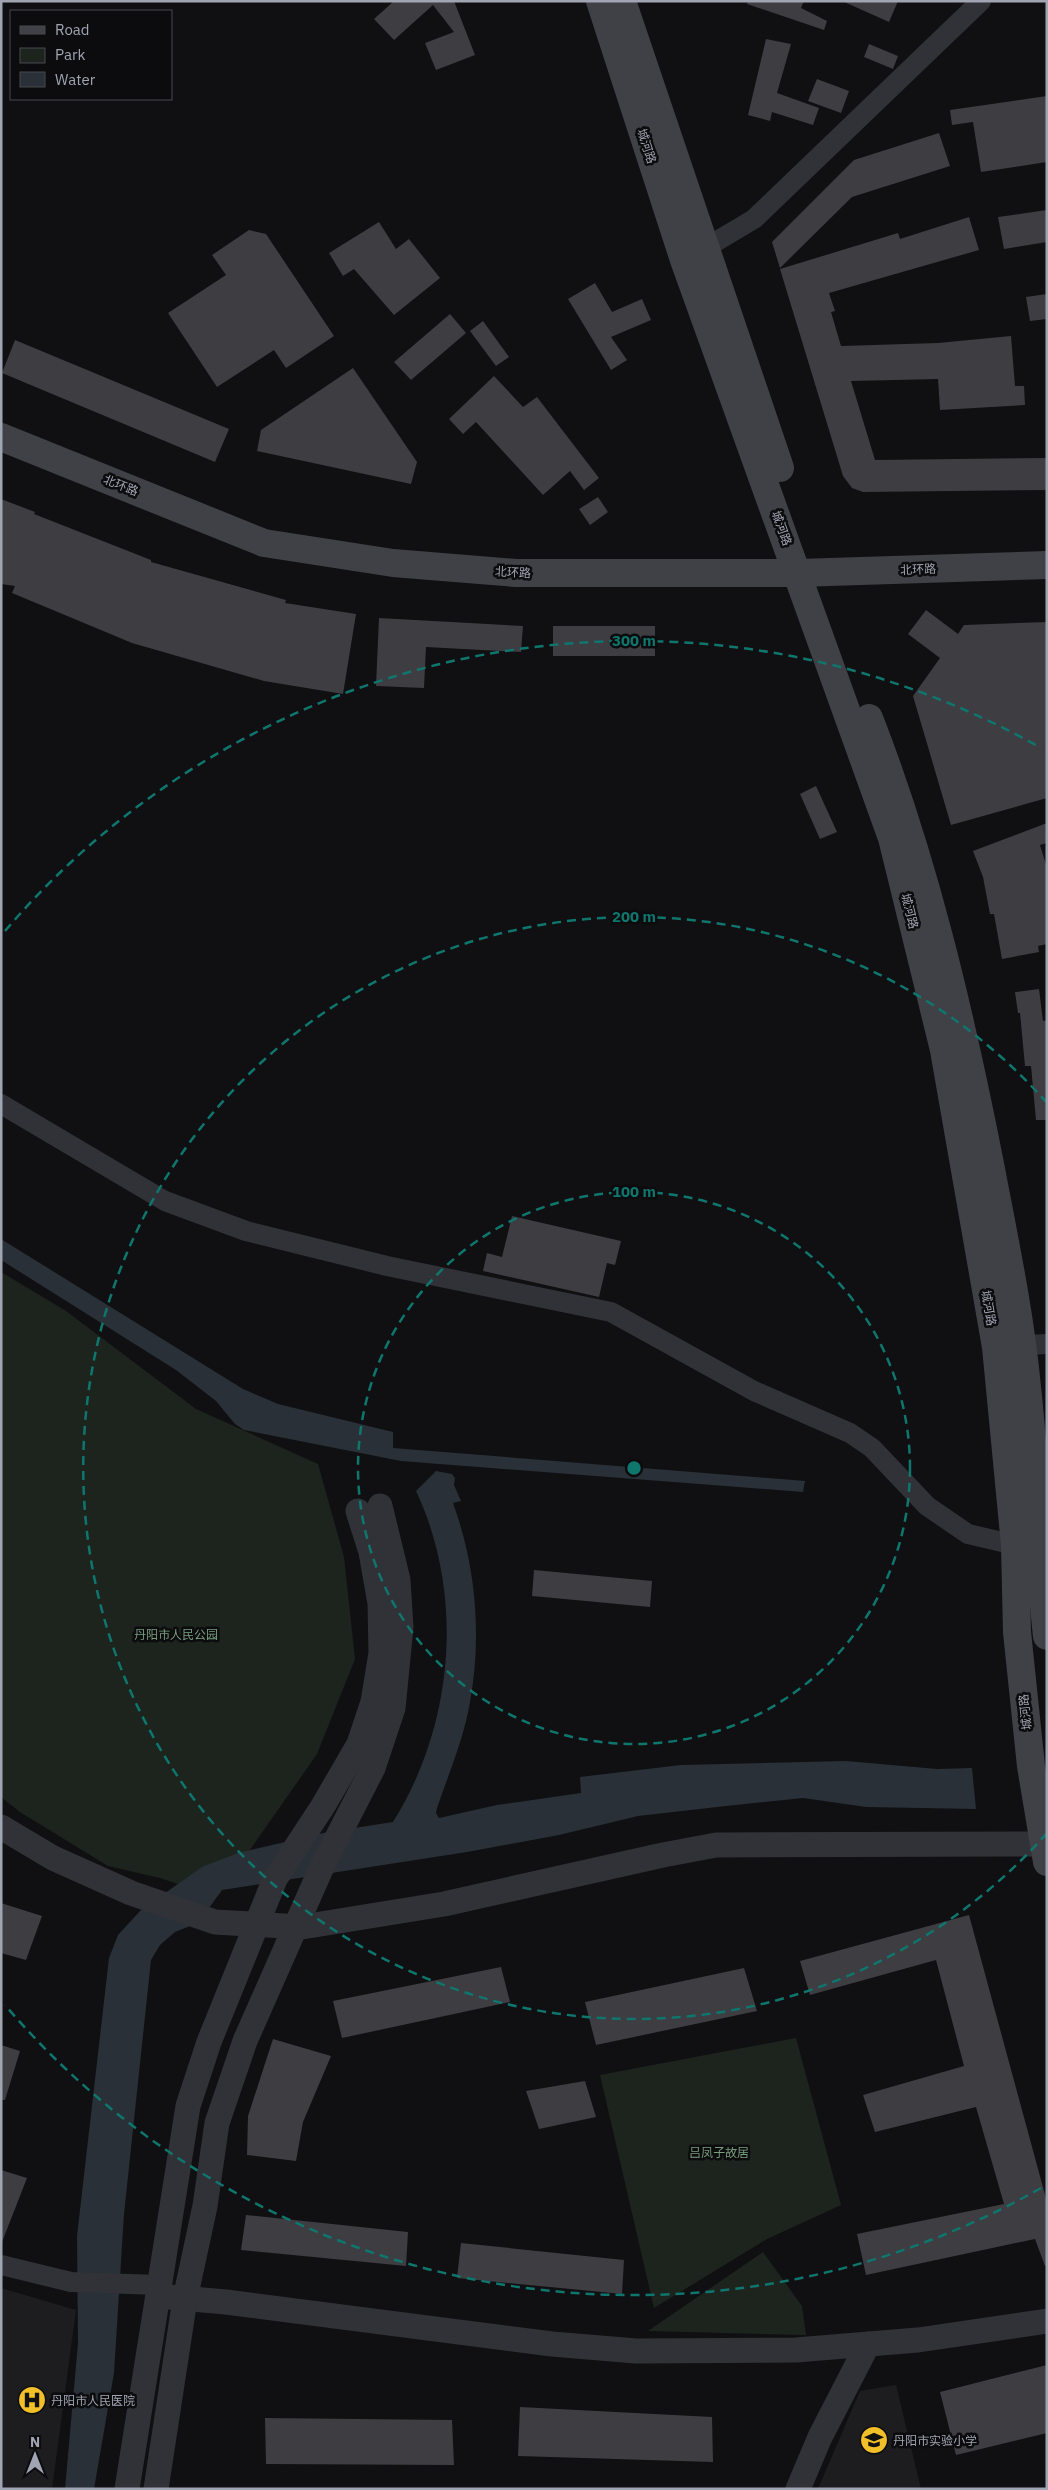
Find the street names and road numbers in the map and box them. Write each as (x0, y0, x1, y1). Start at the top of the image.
street label: 城河路 (634, 127, 660, 165)
street label: 北环路 (101, 471, 141, 499)
street label: 城河路 (769, 509, 795, 547)
street label: 北环路 (900, 561, 936, 577)
street label: 北环路 (495, 564, 531, 580)
street label: 城河路 (898, 892, 922, 930)
street label: 城河路 (978, 1289, 1000, 1327)
street label: 城河路 (1016, 1693, 1034, 1731)

